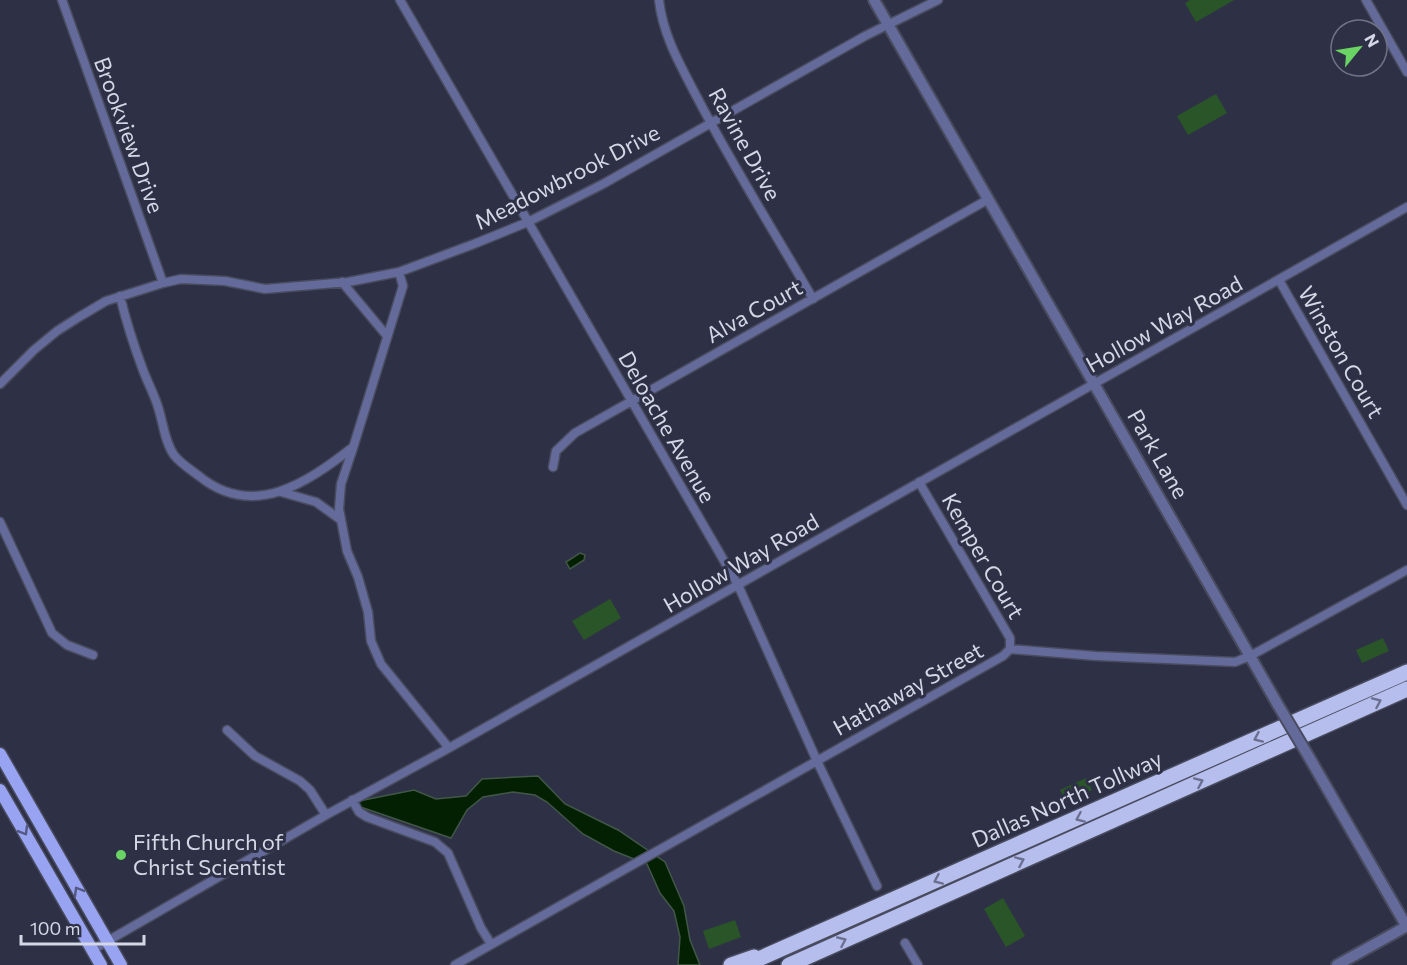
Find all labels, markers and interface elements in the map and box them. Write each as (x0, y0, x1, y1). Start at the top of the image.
north arrow (1329, 18, 1389, 78)
text: N (1361, 30, 1384, 50)
street label: Brookview Drive (89, 53, 170, 217)
street label: Ravine Drive (703, 83, 787, 205)
street label: Meadowbrook Drive (470, 118, 664, 235)
street label: Hollow Way Road (1081, 269, 1247, 378)
street label: Alva Court (701, 273, 807, 348)
street label: Winston Court (1293, 281, 1390, 422)
street label: Deloache Avenue (613, 346, 722, 507)
street label: Park Lane (1122, 404, 1195, 503)
street label: Kemper Court (937, 488, 1030, 623)
street label: Hollow Way Road (658, 507, 823, 618)
street label: Hathaway Street (828, 636, 987, 741)
one-way arrow (1370, 698, 1381, 710)
one-way arrow (1253, 731, 1264, 743)
street label: Dallas North Tollway (967, 744, 1166, 853)
one-way arrow (1192, 777, 1203, 789)
one-way arrow (1075, 811, 1086, 823)
one-way arrow (17, 825, 28, 835)
place label: Fifth Church of Christ Scientist (133, 828, 286, 880)
marker: Fifth Church of Christ Scientist (114, 848, 128, 862)
one-way arrow (1014, 857, 1025, 869)
one-way arrow (933, 873, 944, 885)
one-way arrow (74, 886, 85, 897)
scale bar (21, 908, 144, 946)
text: 100 m (30, 917, 80, 939)
one-way arrow (836, 936, 847, 948)

